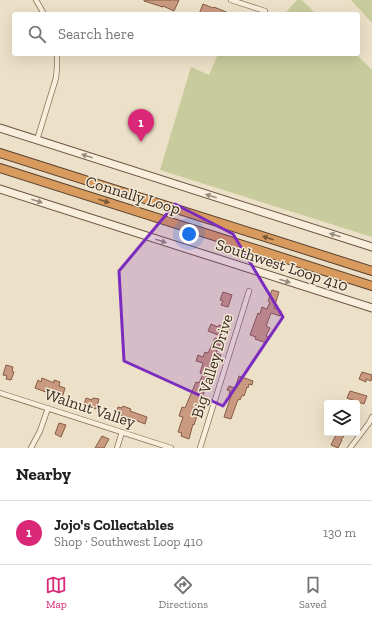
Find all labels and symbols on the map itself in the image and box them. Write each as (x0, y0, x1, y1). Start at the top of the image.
pin: 1 (128, 109, 154, 142)
one-way arrow (81, 153, 93, 159)
street label: Connally Loop (83, 172, 183, 219)
one-way arrow (205, 193, 217, 199)
one-way arrow (98, 198, 110, 204)
one-way arrow (31, 199, 43, 205)
your location (179, 224, 199, 244)
one-way arrow (329, 232, 341, 238)
street label: Southwest Loop 410 (213, 235, 351, 295)
one-way arrow (262, 235, 274, 241)
one-way arrow (155, 238, 167, 244)
one-way arrow (279, 278, 291, 284)
street label: Big Valley Drive (187, 312, 237, 420)
street label: Walnut Valley (42, 384, 139, 432)

